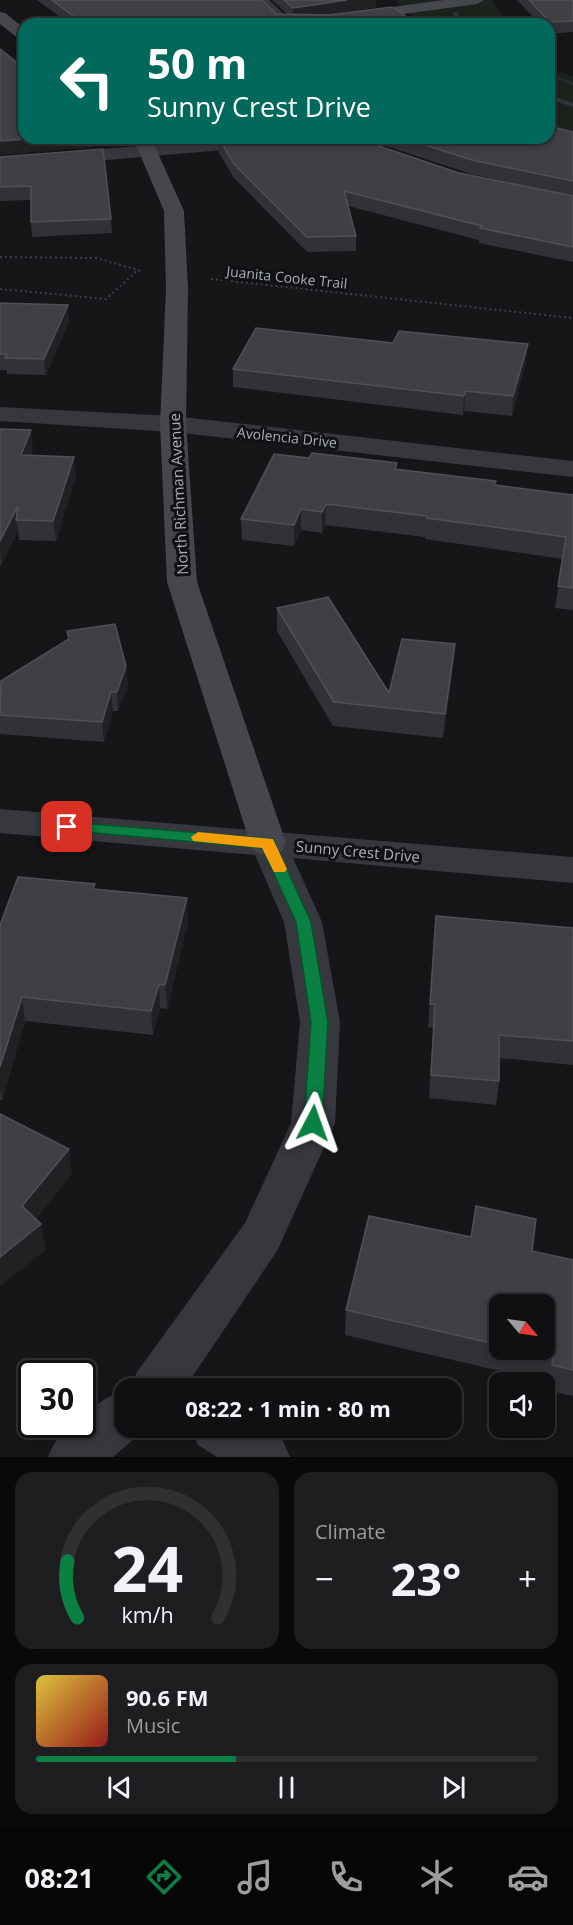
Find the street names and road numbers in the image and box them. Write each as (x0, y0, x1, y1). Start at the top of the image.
street label: Juanita Cooke Trail (224, 261, 348, 293)
street label: North Richman Avenue (164, 413, 192, 575)
street label: Avolencia Drive (236, 422, 338, 452)
street label: Sunny Crest Drive (295, 836, 421, 866)

